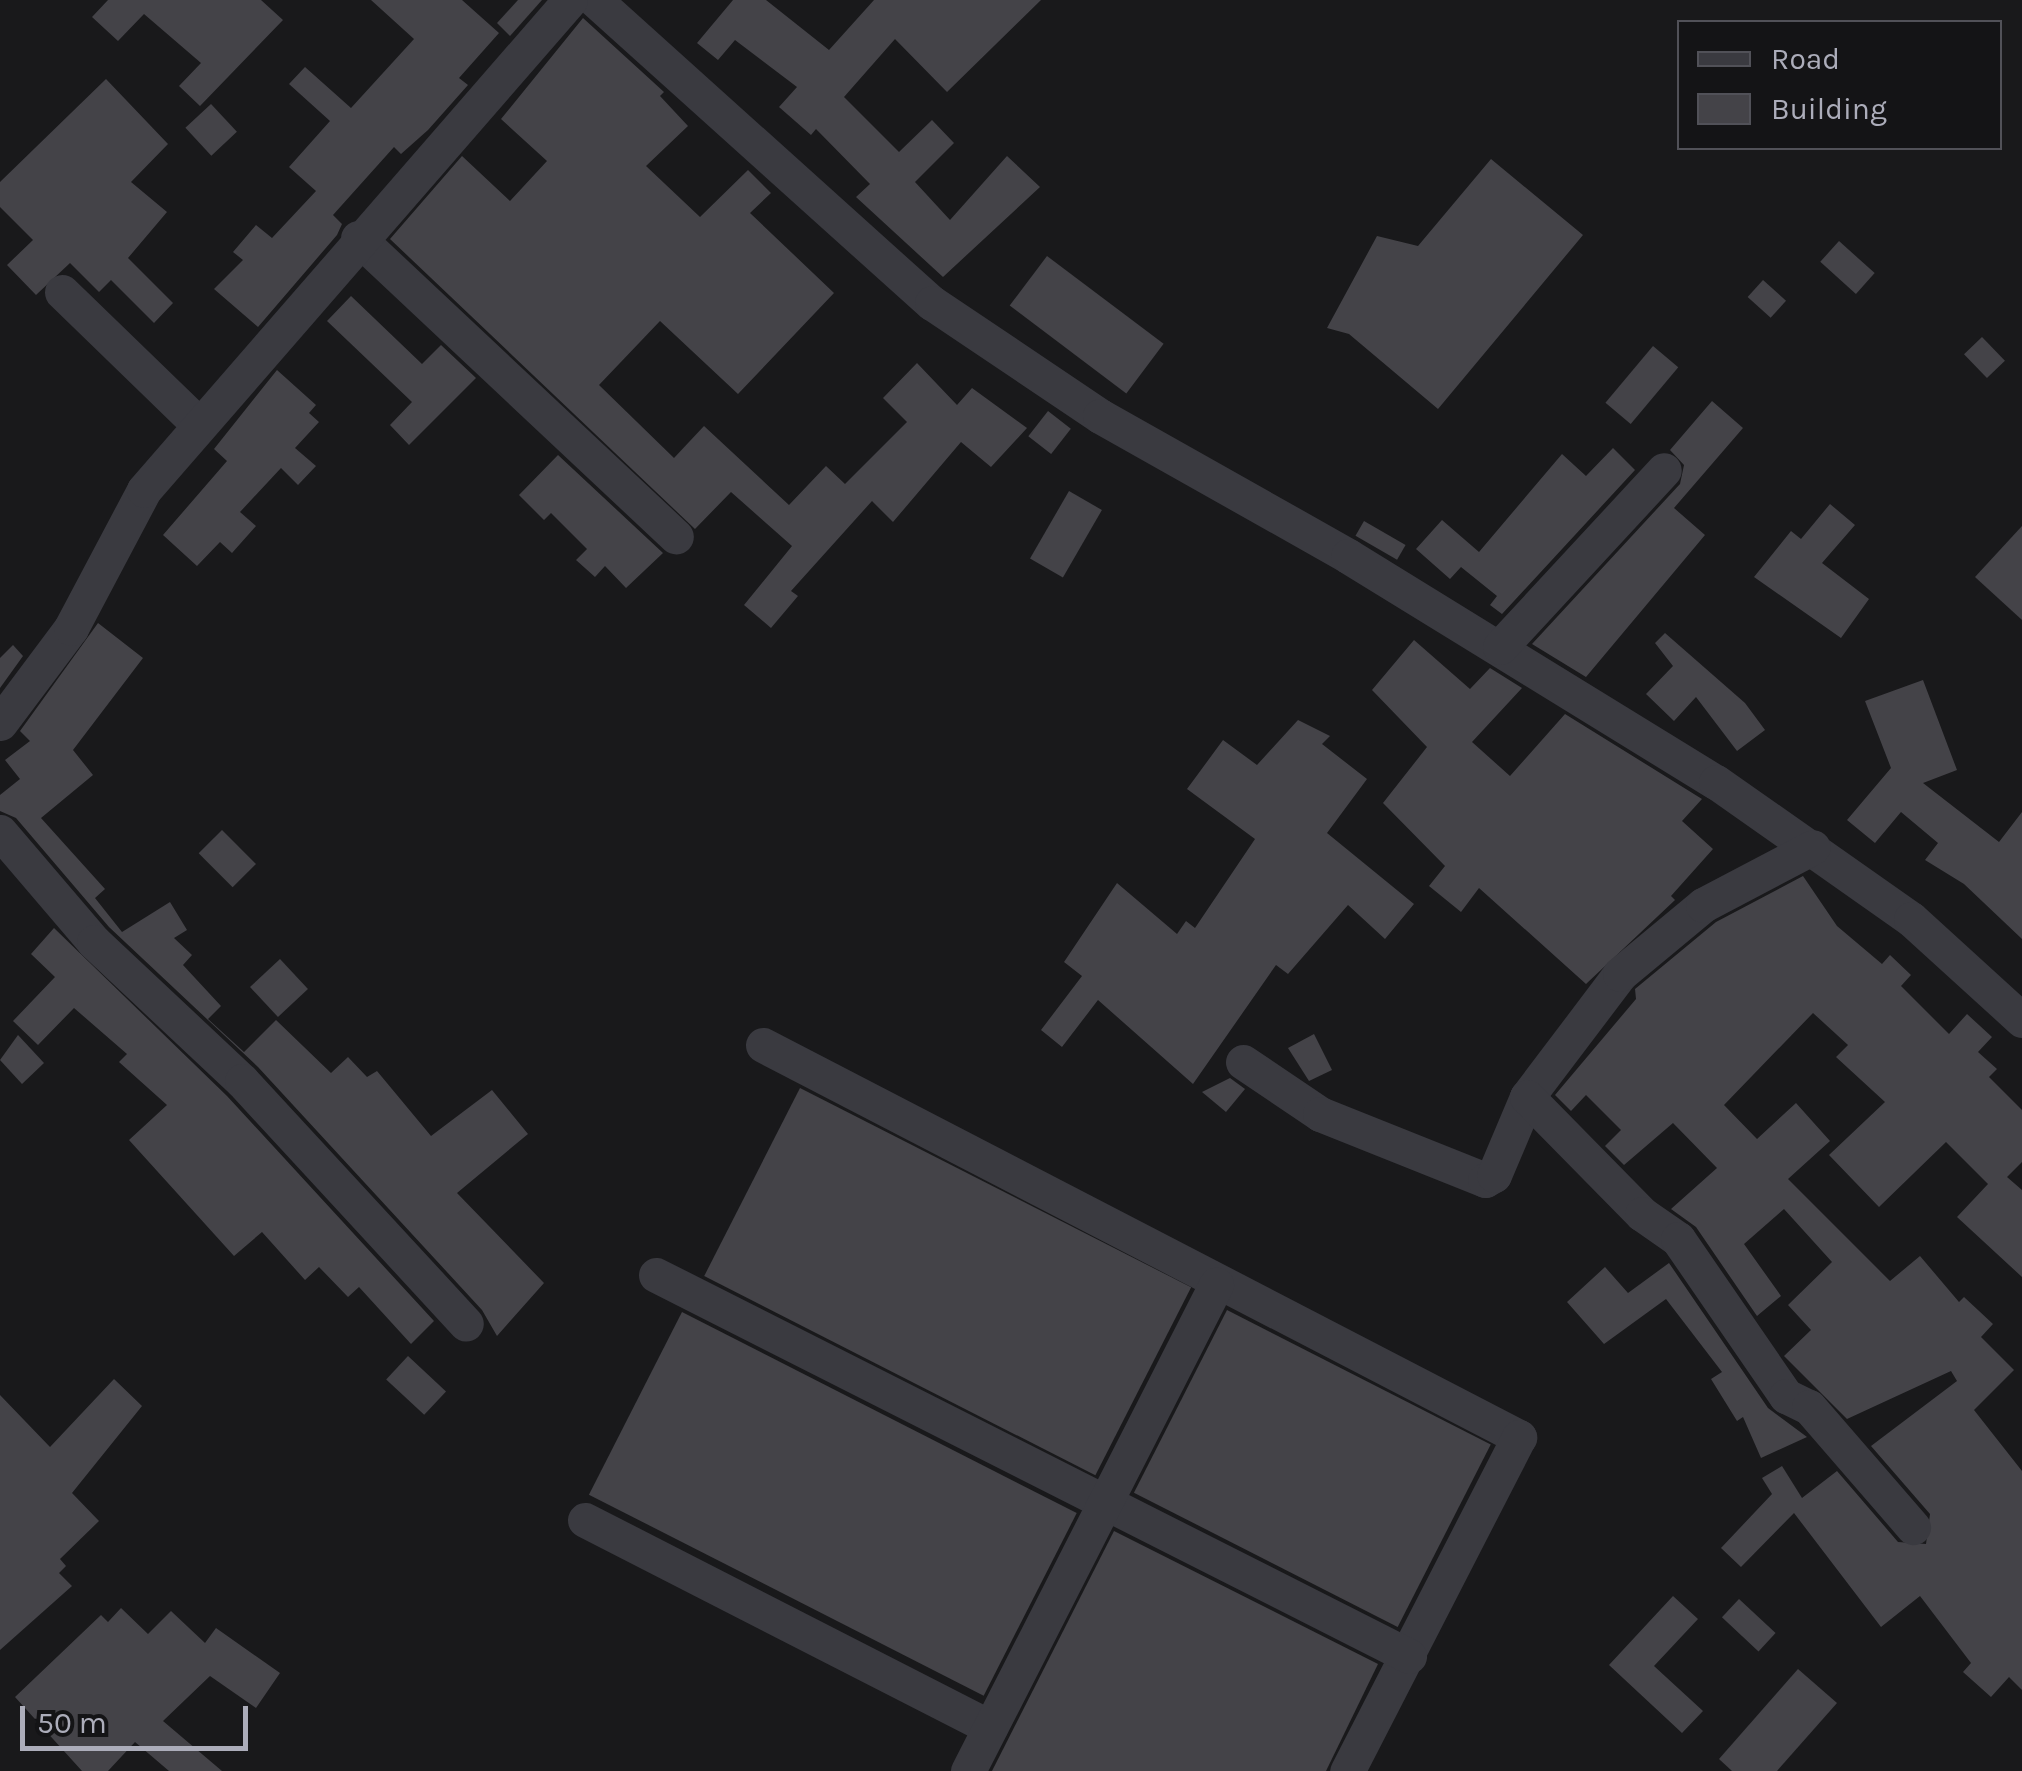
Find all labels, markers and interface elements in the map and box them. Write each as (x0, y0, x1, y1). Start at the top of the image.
legend (1677, 20, 2002, 150)
text: Road (1771, 41, 1840, 77)
text: Building (1771, 91, 1887, 127)
scale bar (25, 1686, 252, 1748)
text: 50 m (37, 1705, 107, 1741)

